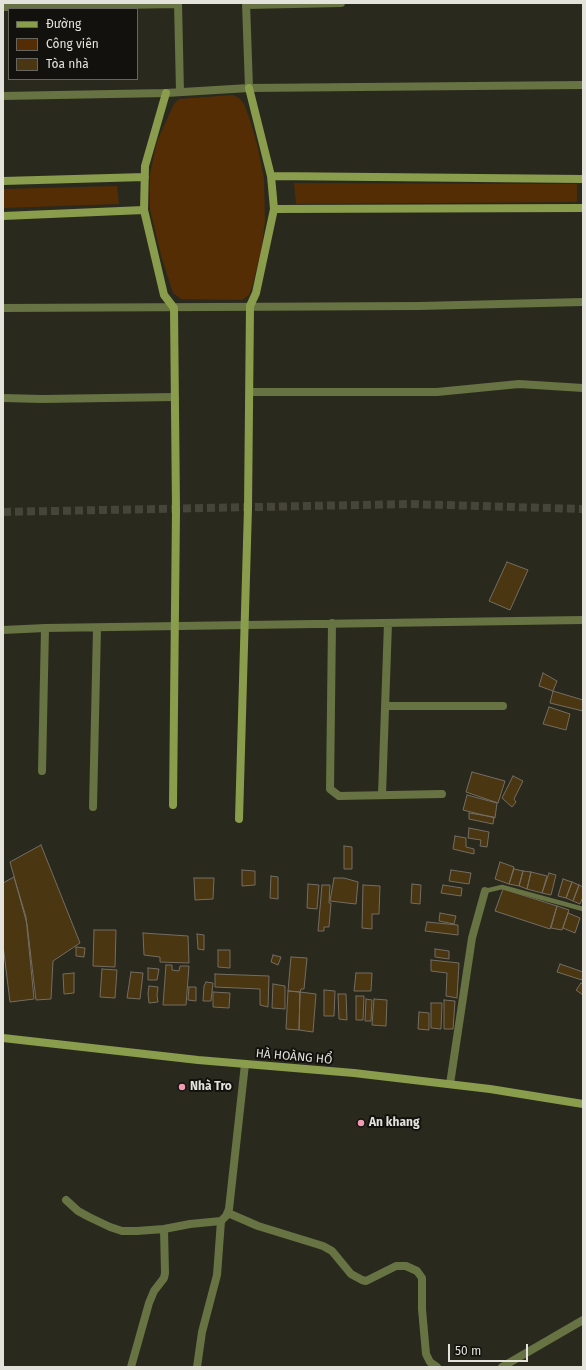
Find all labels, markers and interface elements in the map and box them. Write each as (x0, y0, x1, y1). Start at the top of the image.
legend (8, 8, 138, 80)
text: Đường (46, 17, 81, 31)
text: Công viên (46, 37, 99, 51)
text: Tòa nhà (46, 57, 89, 71)
street label: HÀ HOÀNG HỔ (255, 1046, 333, 1068)
place label: Nhà Tro (190, 1080, 232, 1094)
marker: Nhà Tro (177, 1082, 187, 1092)
place label: An khang (369, 1116, 420, 1130)
marker: An khang (356, 1118, 366, 1128)
scale bar (450, 1336, 530, 1362)
text: 50 m (455, 1344, 481, 1358)

